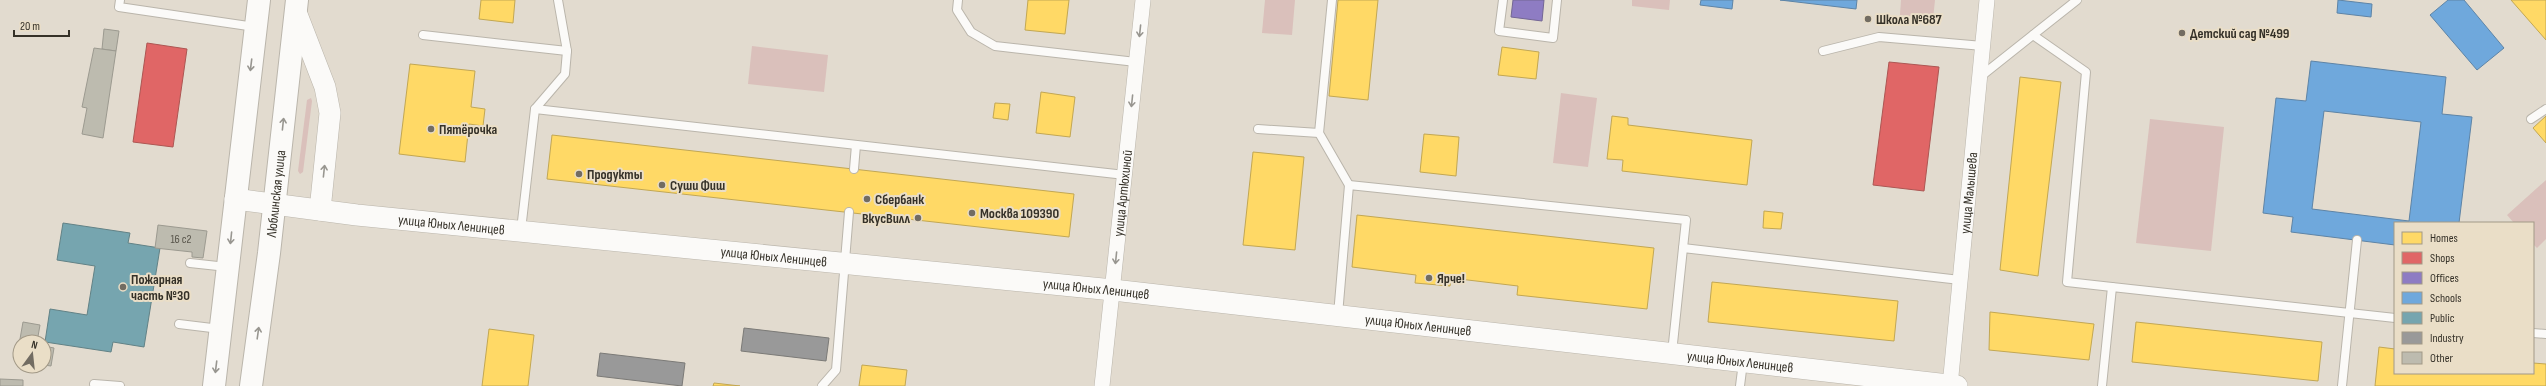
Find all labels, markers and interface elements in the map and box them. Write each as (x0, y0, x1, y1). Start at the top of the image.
place label: Школа №687 (1876, 11, 1943, 28)
scale bar (14, 12, 69, 38)
marker: Школа №687 (1863, 14, 1873, 24)
text: 20 m (20, 19, 40, 34)
one-way arrow (1136, 24, 1143, 37)
place label: Детский сад №499 (2190, 25, 2290, 42)
marker: Детский сад №499 (2177, 28, 2187, 38)
one-way arrow (247, 59, 255, 72)
one-way arrow (1129, 94, 1136, 107)
one-way arrow (280, 118, 287, 131)
place label: Пятёрочка (439, 121, 497, 138)
marker: Пятёрочка (426, 124, 436, 134)
street label: Люблинская улица (262, 149, 289, 239)
street label: улица Артюхиной (1109, 149, 1136, 237)
street label: улица Малышева (1956, 151, 1981, 234)
one-way arrow (320, 165, 327, 178)
place label: Продукты (587, 166, 642, 183)
marker: Продукты (574, 169, 584, 179)
place label: Суши Фиш (670, 177, 725, 194)
marker: Суши Фиш (657, 180, 667, 190)
place label: Сбербанк (875, 191, 924, 208)
marker: Сбербанк (862, 194, 872, 204)
place label: Москва 109390 (980, 205, 1059, 222)
marker: Москва 109390 (967, 208, 977, 218)
place label: ВкусВилл (862, 210, 910, 227)
street label: улица Юных Ленинцев (397, 211, 506, 238)
marker: ВкусВилл (913, 213, 923, 223)
legend (2394, 222, 2534, 374)
one-way arrow (227, 231, 235, 244)
text: Homes (2430, 231, 2458, 246)
house number: 16 с2 (170, 232, 192, 247)
street label: улица Юных Ленинцев (720, 243, 828, 270)
one-way arrow (1112, 251, 1120, 264)
text: Shops (2430, 251, 2455, 266)
place label: Ярче! (1437, 270, 1465, 287)
place label: Пожарная часть №30 (131, 271, 190, 304)
text: Offices (2430, 271, 2459, 286)
marker: Ярче! (1424, 273, 1434, 283)
street label: улица Юных Ленинцев (1042, 275, 1151, 303)
marker: Пожарная часть №30 (118, 282, 128, 292)
text: Schools (2430, 291, 2462, 306)
street label: улица Юных Ленинцев (1364, 310, 1473, 339)
text: Public (2430, 311, 2455, 326)
one-way arrow (254, 327, 262, 340)
text: Industry (2430, 331, 2464, 346)
north arrow (12, 334, 52, 374)
text: N (30, 338, 39, 352)
street label: улица Юных Ленинцев (1686, 347, 1794, 376)
text: Other (2430, 351, 2454, 366)
one-way arrow (212, 360, 220, 373)

